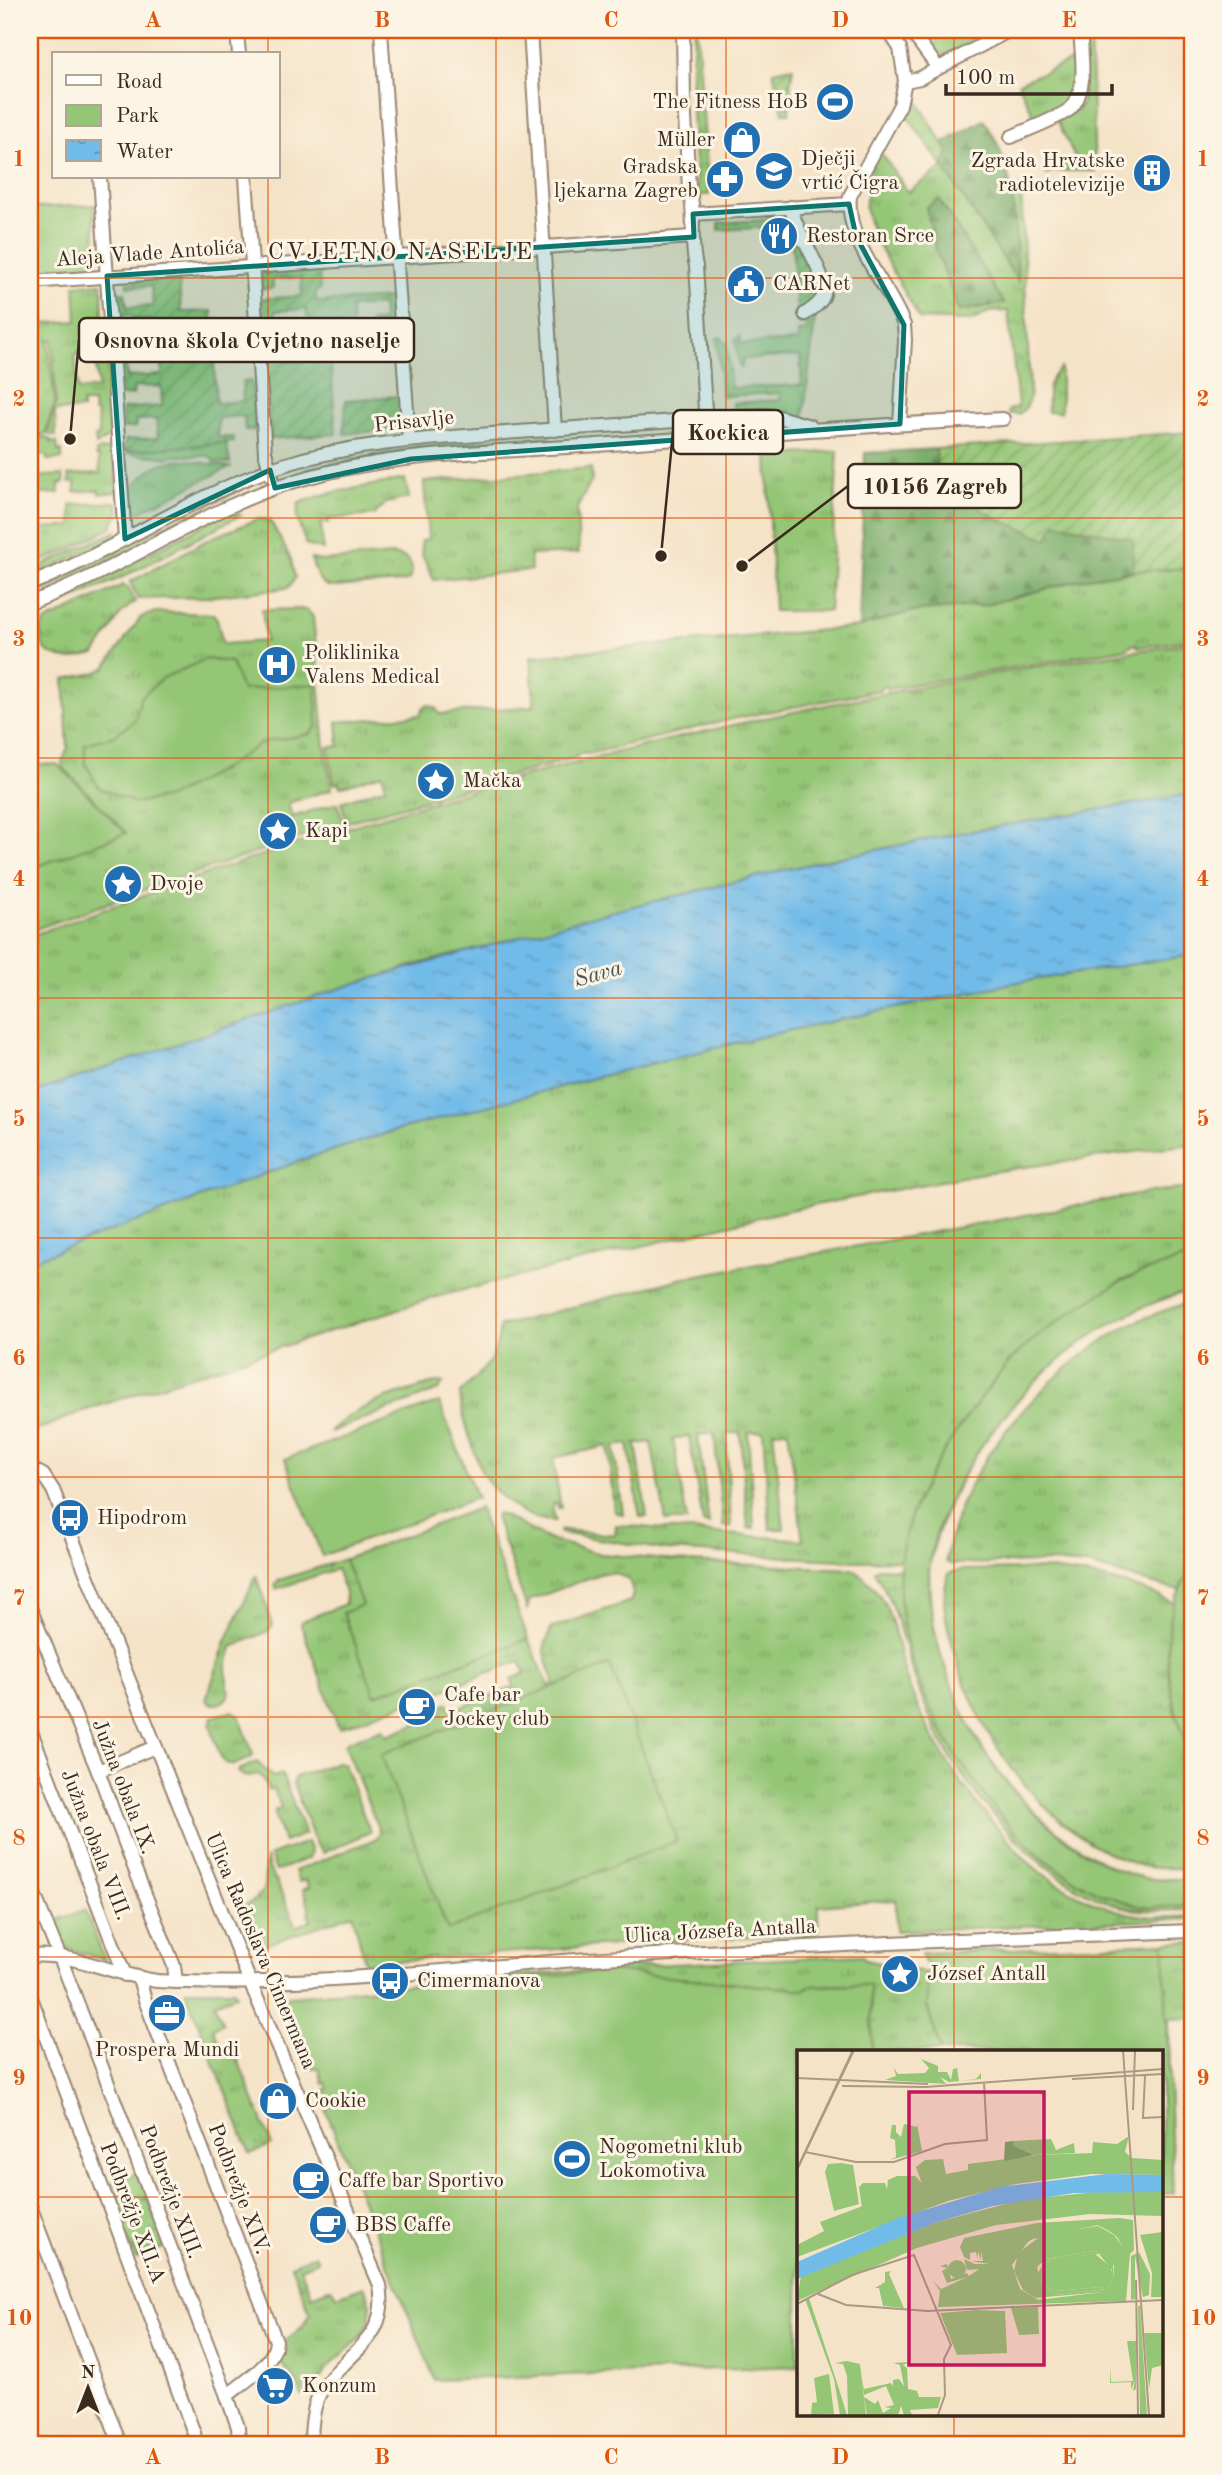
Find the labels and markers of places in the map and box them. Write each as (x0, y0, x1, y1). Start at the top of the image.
sports icon: The Fitness HoB (814, 81, 856, 123)
place label: The Fitness HoB (652, 92, 808, 113)
shop icon: Müller (721, 119, 763, 161)
place label: Müller (657, 130, 715, 151)
place label: Dječji vrtić Čigra (801, 149, 899, 194)
school or university icon: Dječji vrtić Čigra (753, 150, 795, 192)
place label: Zgrada Hrvatske radiotelevizije (971, 151, 1125, 196)
building icon: Zgrada Hrvatske radiotelevizije (1131, 152, 1173, 194)
place label: Gradska ljekarna Zagreb (554, 157, 698, 202)
pharmacy icon: Gradska ljekarna Zagreb (704, 158, 746, 200)
restaurant icon: Restoran Srce (758, 215, 800, 257)
place label: Restoran Srce (806, 226, 934, 247)
public building icon: CARNet (725, 263, 767, 305)
place label: CARNet (773, 274, 850, 295)
callout: Osnovna škola Cvjetno naselje (79, 318, 414, 362)
callout: Kockica (673, 410, 783, 454)
callout: 10156 Zagreb (848, 464, 1021, 508)
place label: Poliklinika Valens Medical (304, 643, 440, 688)
hospital icon: Poliklinika Valens Medical (256, 644, 298, 686)
place icon: Mačka (415, 760, 457, 802)
place label: Mačka (463, 771, 521, 792)
place icon: Kapi (257, 810, 299, 852)
place label: Kapi (305, 821, 348, 842)
place icon: Dvoje (102, 863, 144, 905)
place label: Dvoje (150, 874, 203, 895)
bus stop icon: Hipodrom (49, 1497, 91, 1539)
place label: Hipodrom (97, 1508, 187, 1529)
place label: Cafe bar Jockey club (444, 1685, 549, 1730)
cafe icon: Cafe bar Jockey club (396, 1686, 438, 1728)
place icon: József Antall (879, 1953, 921, 1995)
bus stop icon: Cimermanova (369, 1960, 411, 2002)
place label: József Antall (927, 1964, 1046, 1985)
place label: Cimermanova (417, 1971, 540, 1992)
office icon: Prospera Mundi (146, 1992, 188, 2034)
place label: Prospera Mundi (95, 2040, 239, 2061)
shop icon: Cookie (257, 2080, 299, 2122)
place label: Cookie (305, 2091, 366, 2112)
place label: Nogometni klub Lokomotiva (599, 2137, 742, 2182)
sports icon: Nogometni klub Lokomotiva (551, 2138, 593, 2180)
cafe icon: Caffe bar Sportivo (290, 2160, 332, 2202)
place label: Caffe bar Sportivo (338, 2171, 504, 2192)
cafe icon: BBS Caffe (307, 2204, 349, 2246)
place label: BBS Caffe (355, 2215, 451, 2236)
supermarket icon: Konzum (254, 2365, 296, 2407)
place label: Konzum (302, 2376, 377, 2397)

